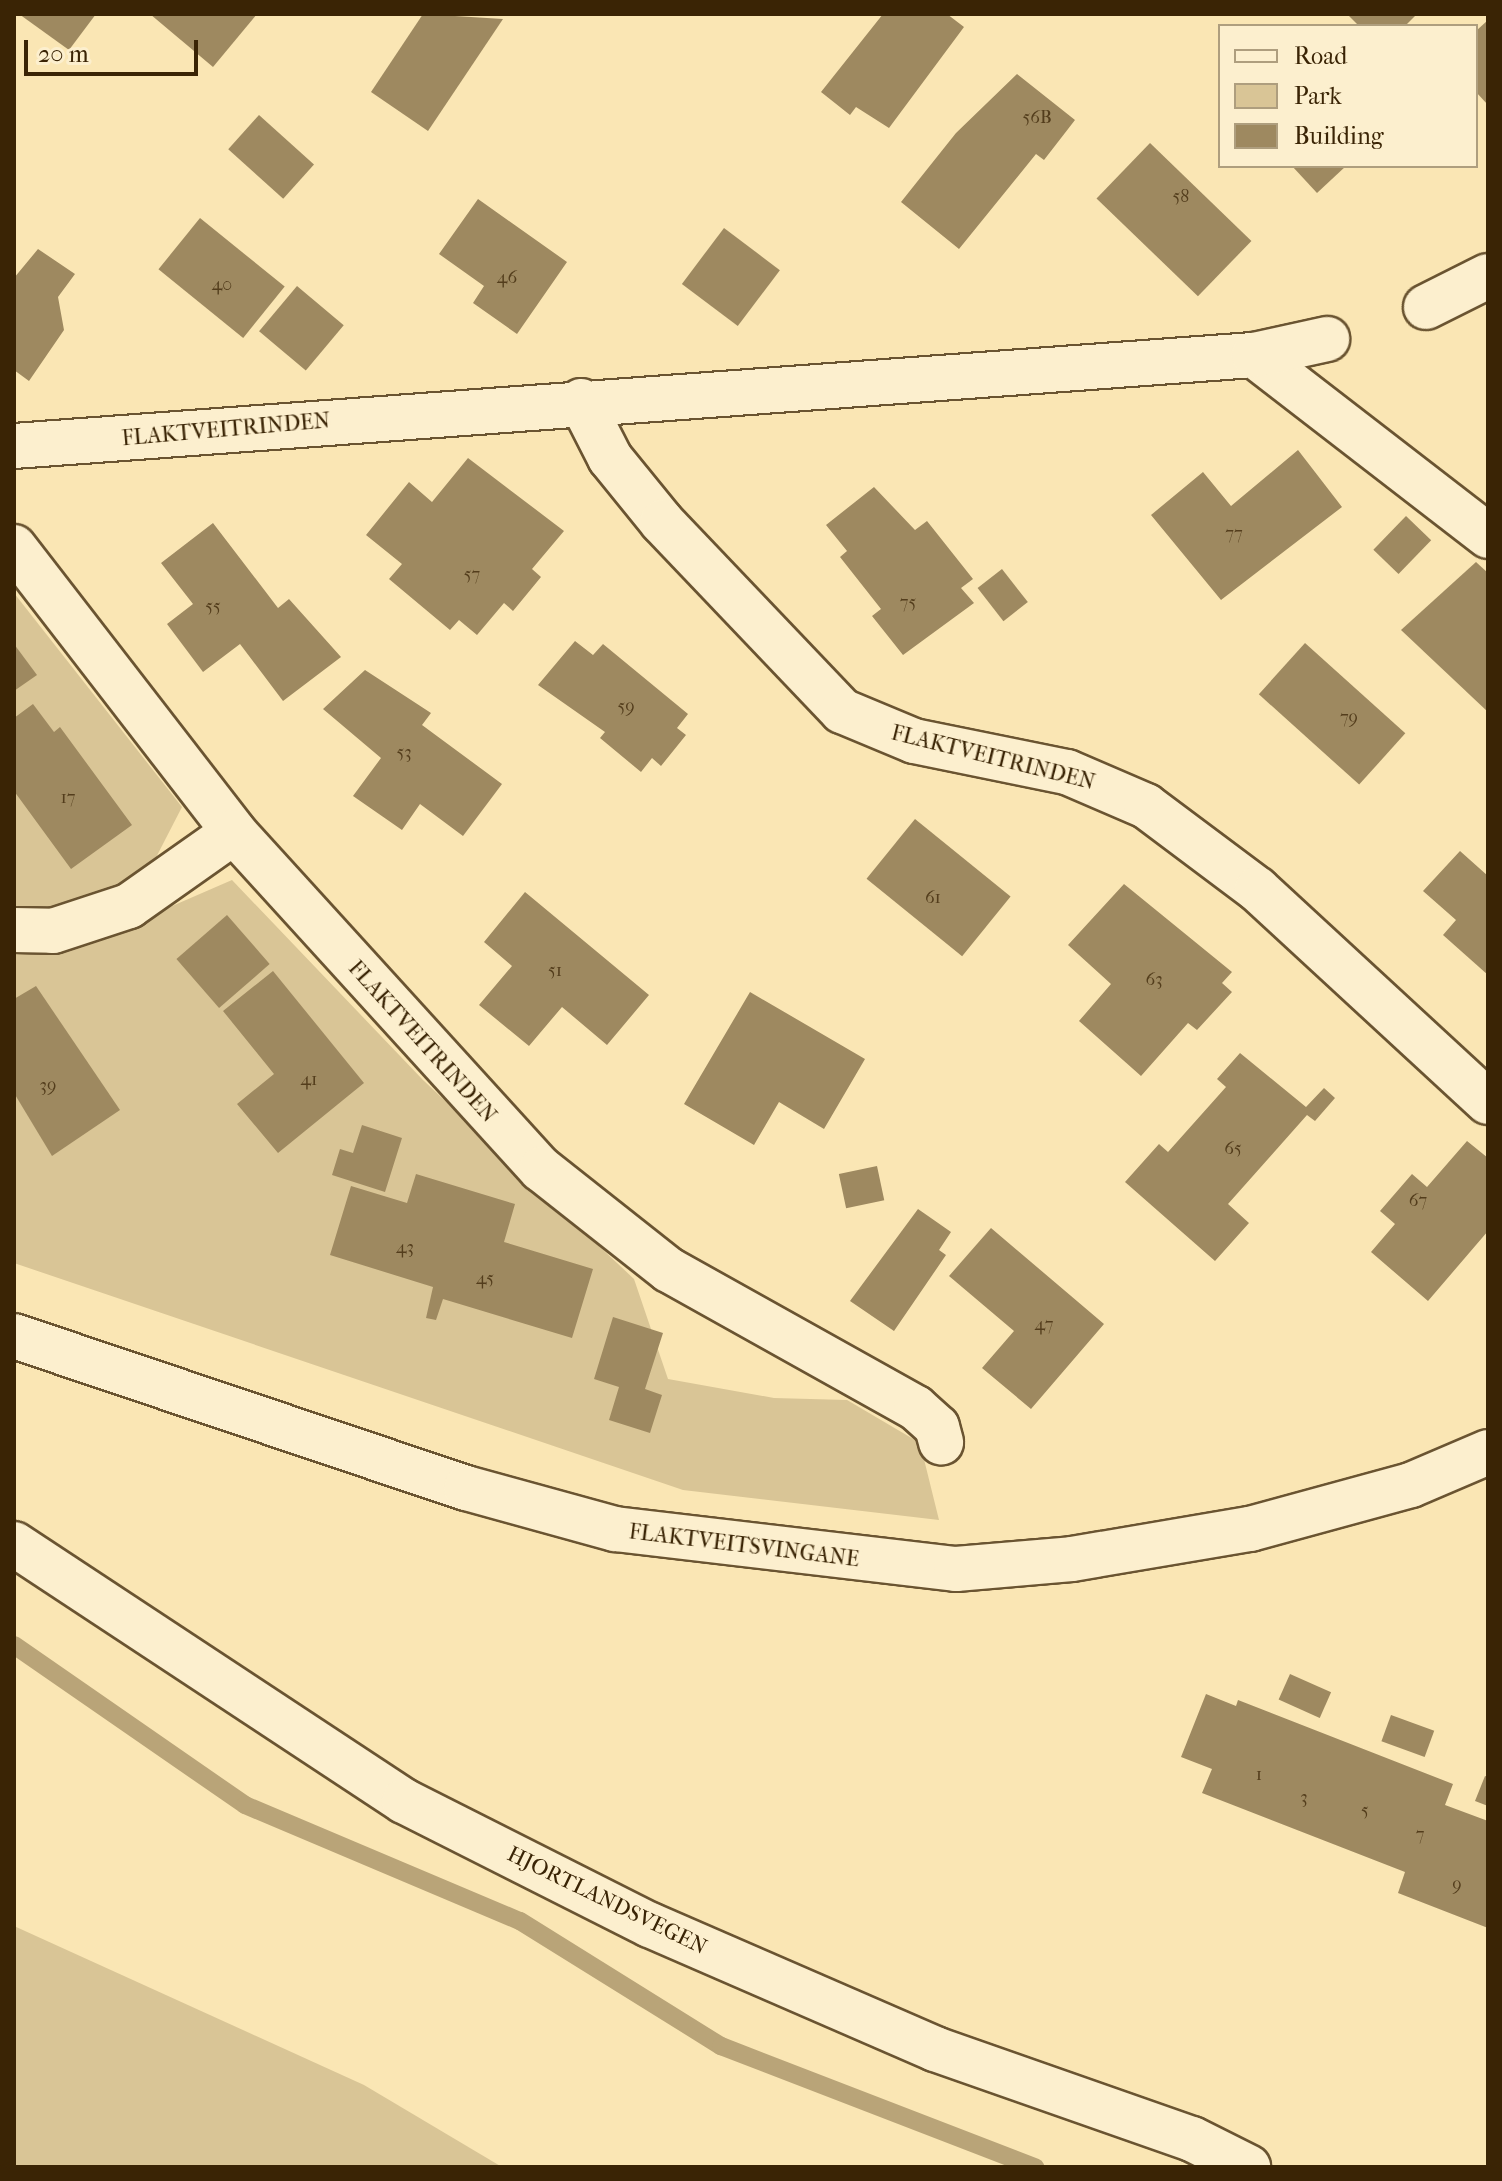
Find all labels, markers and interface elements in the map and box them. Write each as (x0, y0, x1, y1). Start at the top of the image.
scale bar (28, 24, 202, 74)
legend (1218, 24, 1478, 168)
text: 20 m (38, 40, 89, 68)
text: Road (1294, 42, 1347, 70)
text: Park (1294, 82, 1342, 110)
house number: 56B (1022, 107, 1052, 129)
text: Building (1294, 122, 1384, 150)
house number: 58 (1173, 186, 1189, 208)
house number: 46 (497, 267, 517, 289)
house number: 40 (212, 274, 232, 296)
street label: FLAKTVEITRINDEN (121, 408, 331, 452)
house number: 77 (1225, 523, 1243, 545)
house number: 57 (464, 564, 480, 586)
house number: 75 (900, 592, 916, 614)
house number: 55 (205, 596, 221, 618)
house number: 59 (617, 696, 635, 718)
house number: 79 (1340, 707, 1358, 729)
street label: FLAKTVEITRINDEN (888, 720, 1098, 796)
house number: 53 (396, 742, 412, 764)
house number: 17 (60, 787, 76, 809)
house number: 61 (925, 887, 941, 909)
street label: FLAKTVEITRINDEN (342, 955, 502, 1129)
house number: 51 (548, 960, 562, 982)
house number: 63 (1145, 969, 1163, 991)
house number: 41 (300, 1069, 318, 1091)
house number: 39 (40, 1075, 56, 1097)
house number: 65 (1224, 1138, 1242, 1160)
house number: 67 (1409, 1190, 1427, 1212)
house number: 43 (396, 1237, 414, 1259)
house number: 45 (476, 1268, 494, 1290)
house number: 47 (1035, 1314, 1053, 1336)
street label: FLAKTVEITSVINGANE (627, 1519, 861, 1573)
house number: 1 (1256, 1764, 1262, 1786)
house number: 3 (1300, 1787, 1308, 1809)
house number: 5 (1361, 1800, 1369, 1822)
house number: 7 (1416, 1824, 1424, 1846)
street label: HJORTLANDSVEGEN (503, 1841, 711, 1961)
house number: 9 (1452, 1874, 1462, 1896)

